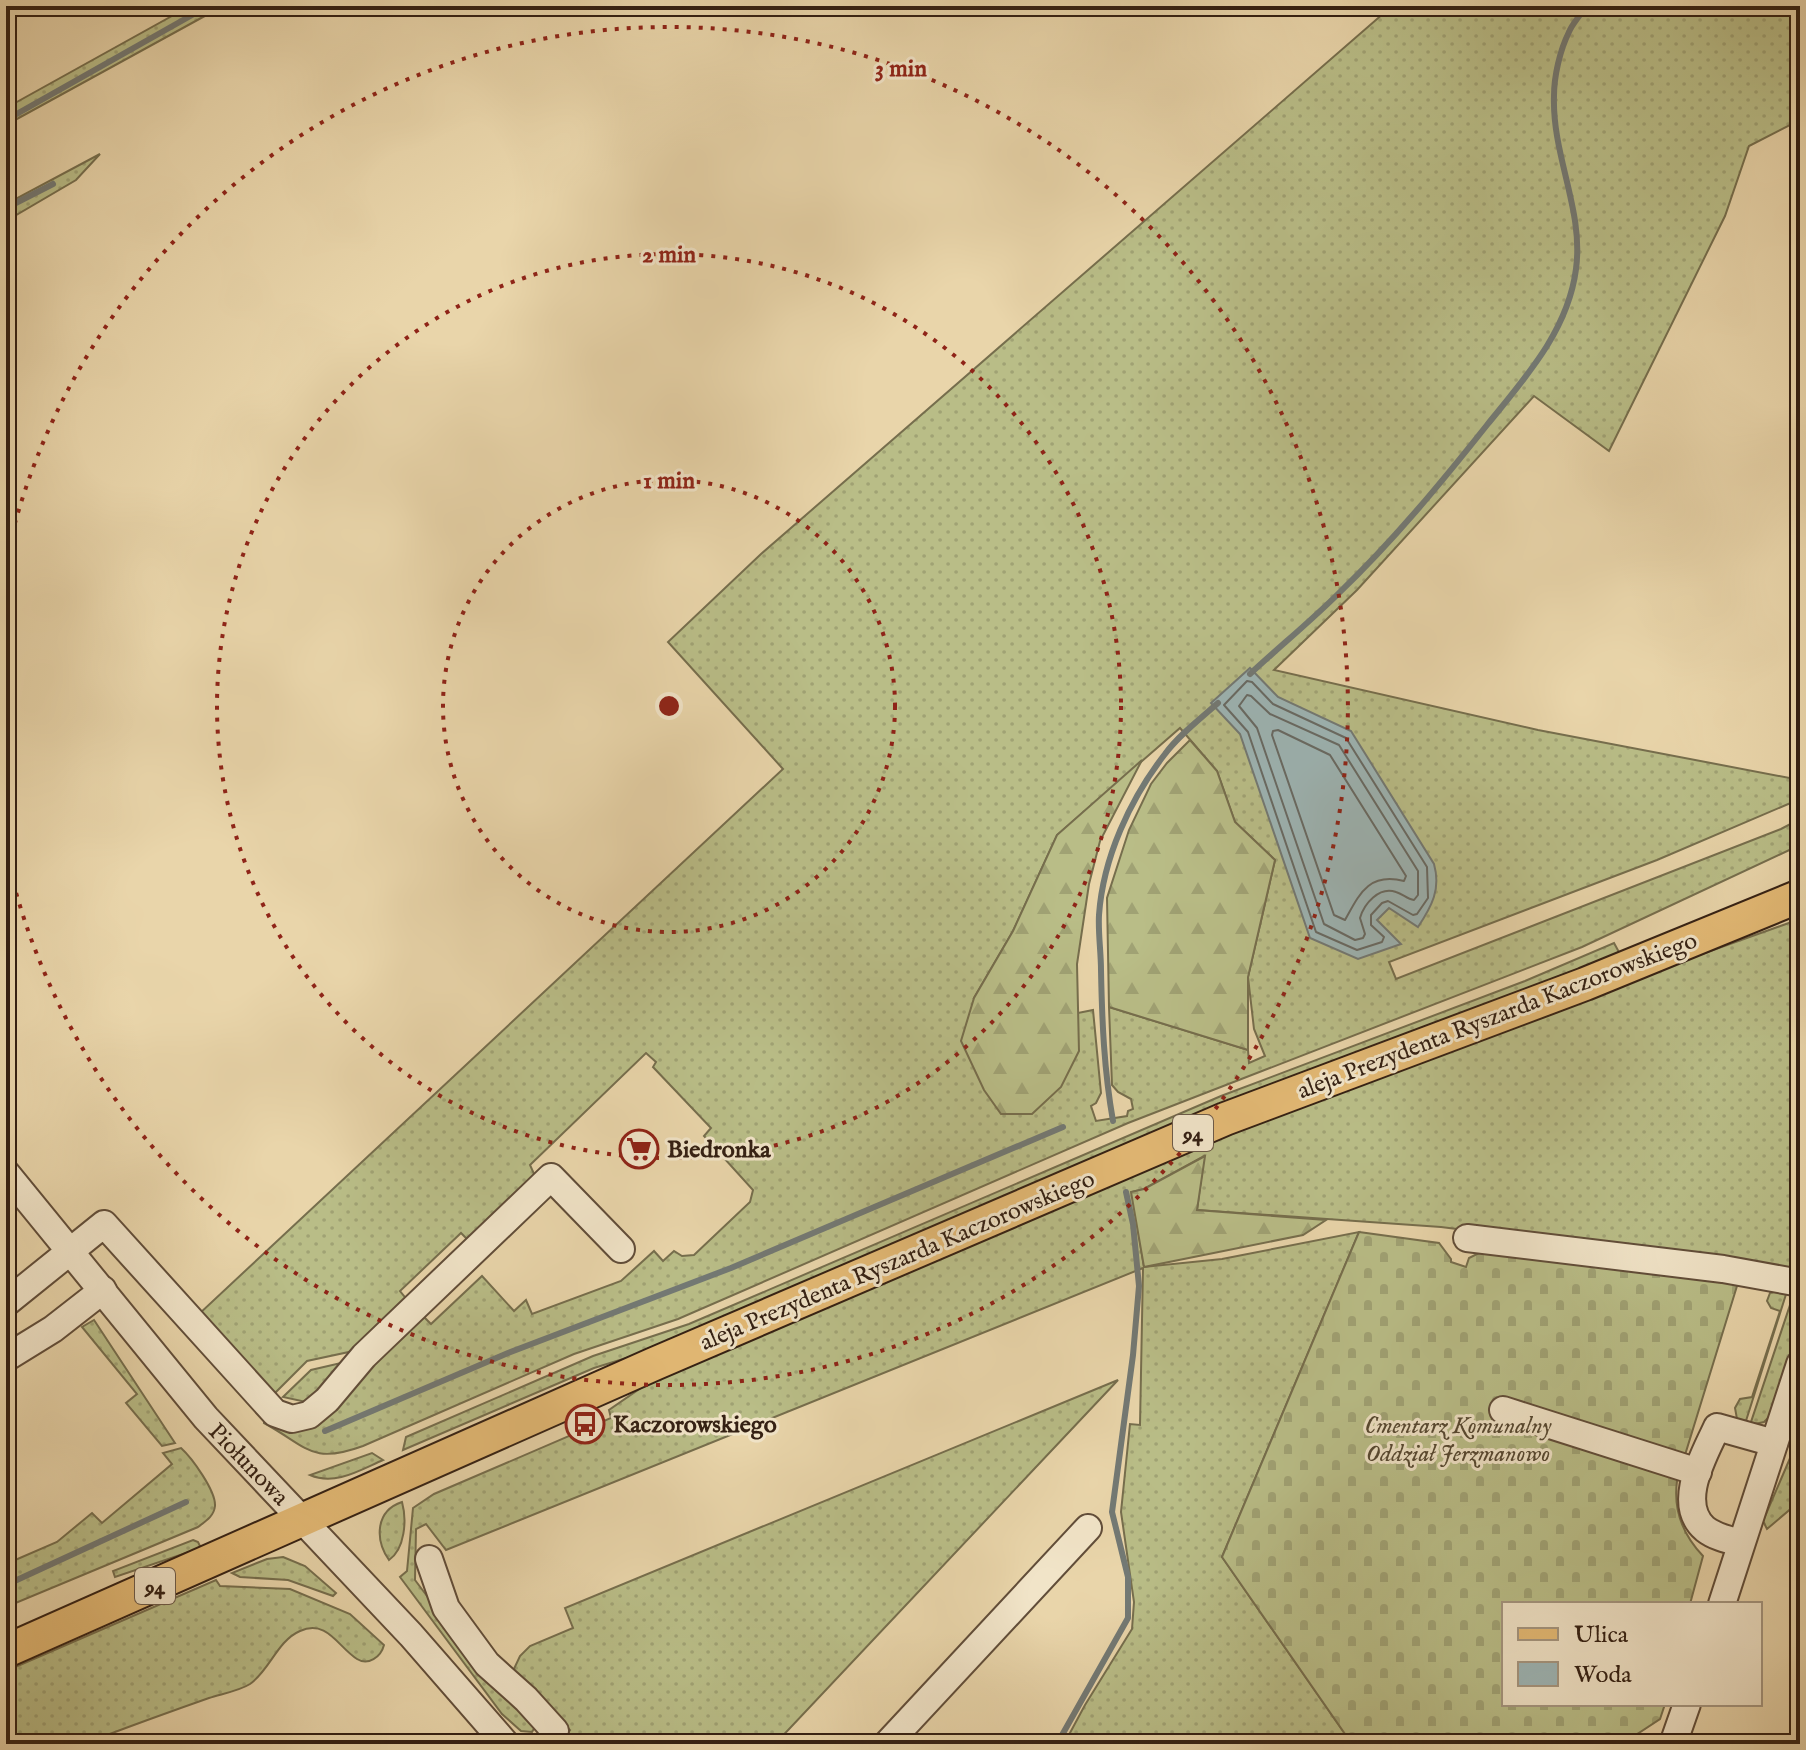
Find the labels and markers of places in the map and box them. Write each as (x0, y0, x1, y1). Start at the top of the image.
centre of rings (655, 692, 683, 720)
supermarket icon: Biedronka (618, 1128, 660, 1170)
place label: Biedronka (667, 1135, 771, 1166)
bus stop icon: Kaczorowskiego (564, 1403, 606, 1445)
place label: Kaczorowskiego (613, 1410, 777, 1441)

